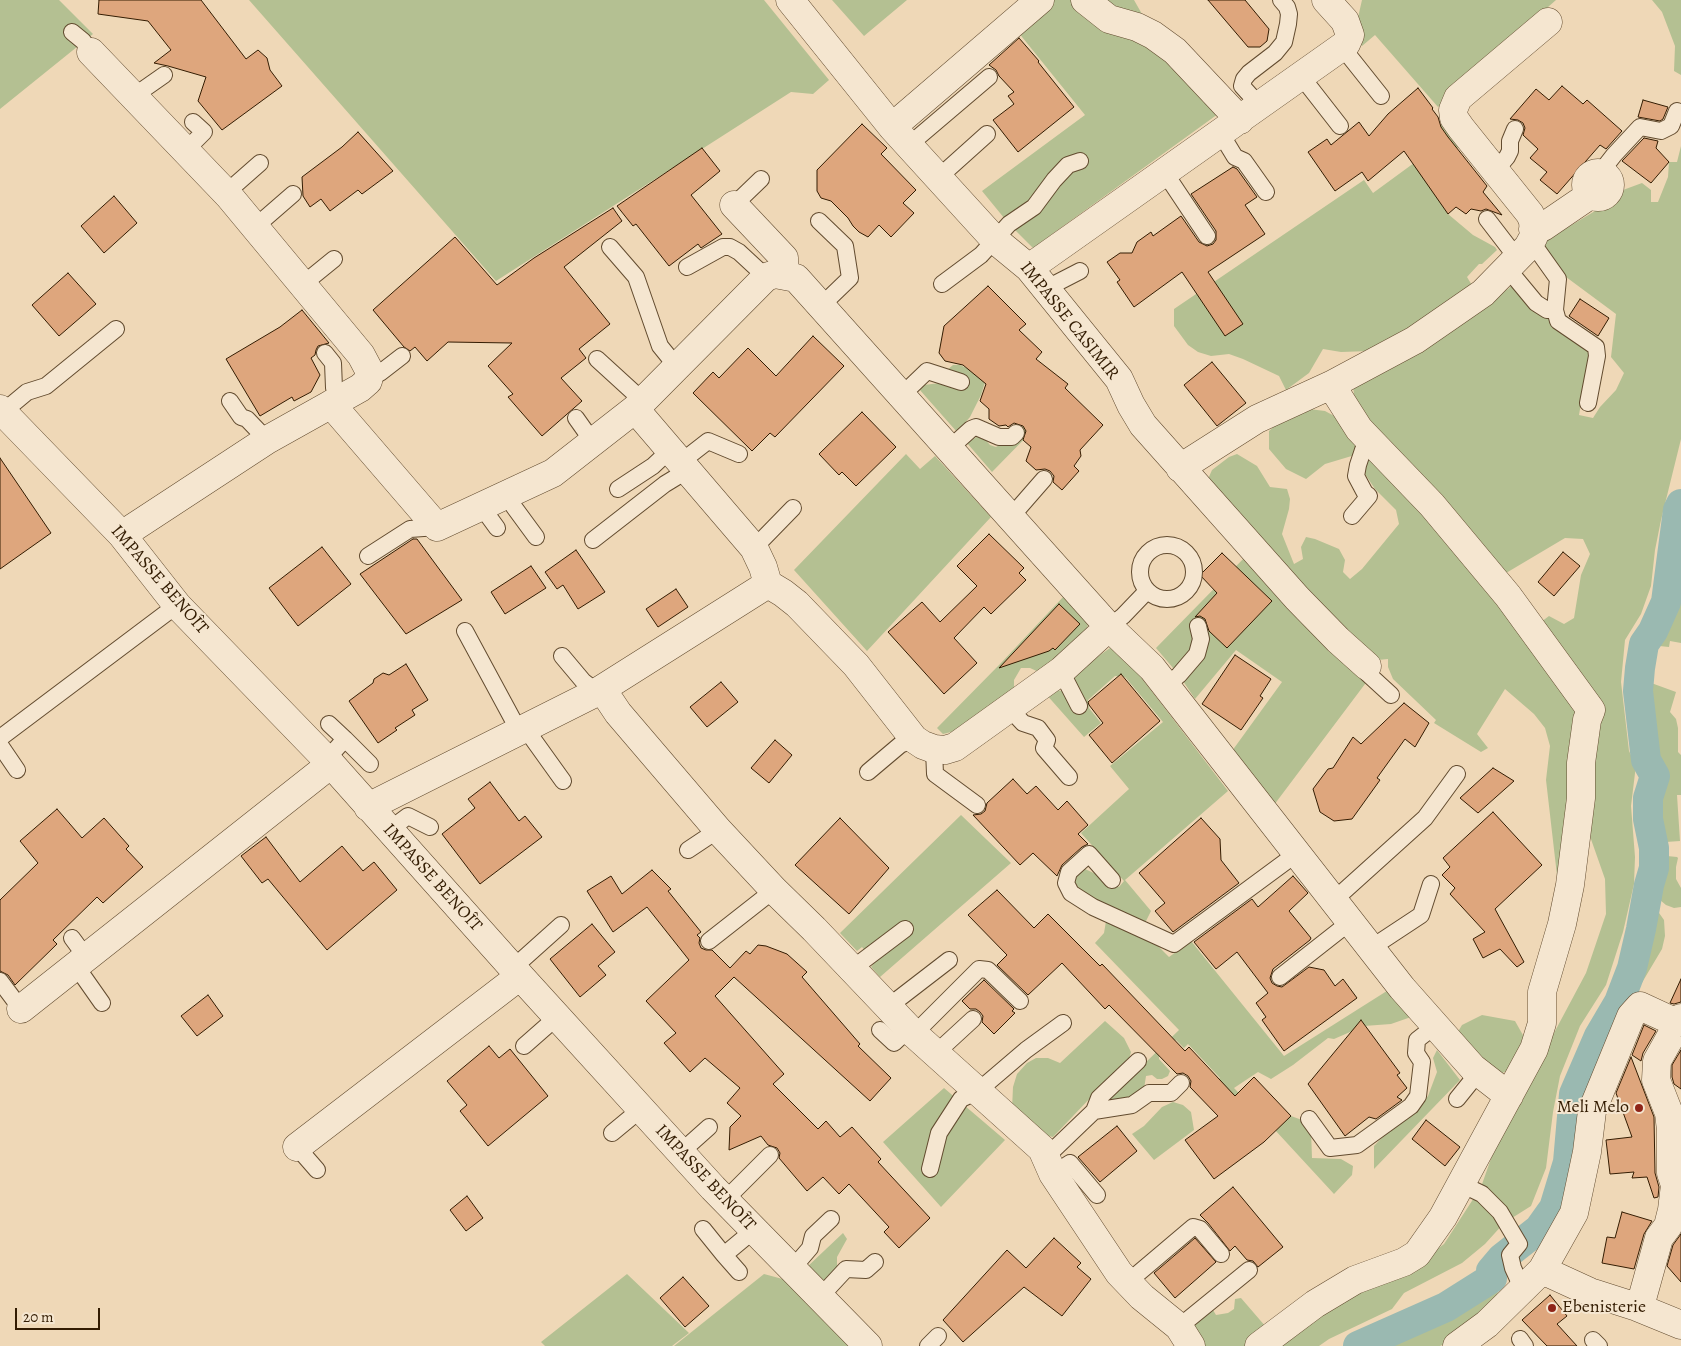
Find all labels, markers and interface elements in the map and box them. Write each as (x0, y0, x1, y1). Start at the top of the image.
street label: IMPASSE CASIMIR (1015, 258, 1123, 384)
street label: IMPASSE BENOÎT (106, 521, 212, 639)
street label: IMPASSE BENOÎT (378, 820, 486, 936)
place label: Meli Melo (1557, 1097, 1629, 1119)
marker: Meli Melo (1633, 1102, 1645, 1114)
street label: IMPASSE BENOÎT (650, 1120, 760, 1236)
place label: Ebenisterie (1562, 1297, 1646, 1319)
scale bar (18, 1298, 102, 1330)
marker: Ebenisterie (1546, 1302, 1558, 1314)
text: 20 m (23, 1307, 54, 1327)

